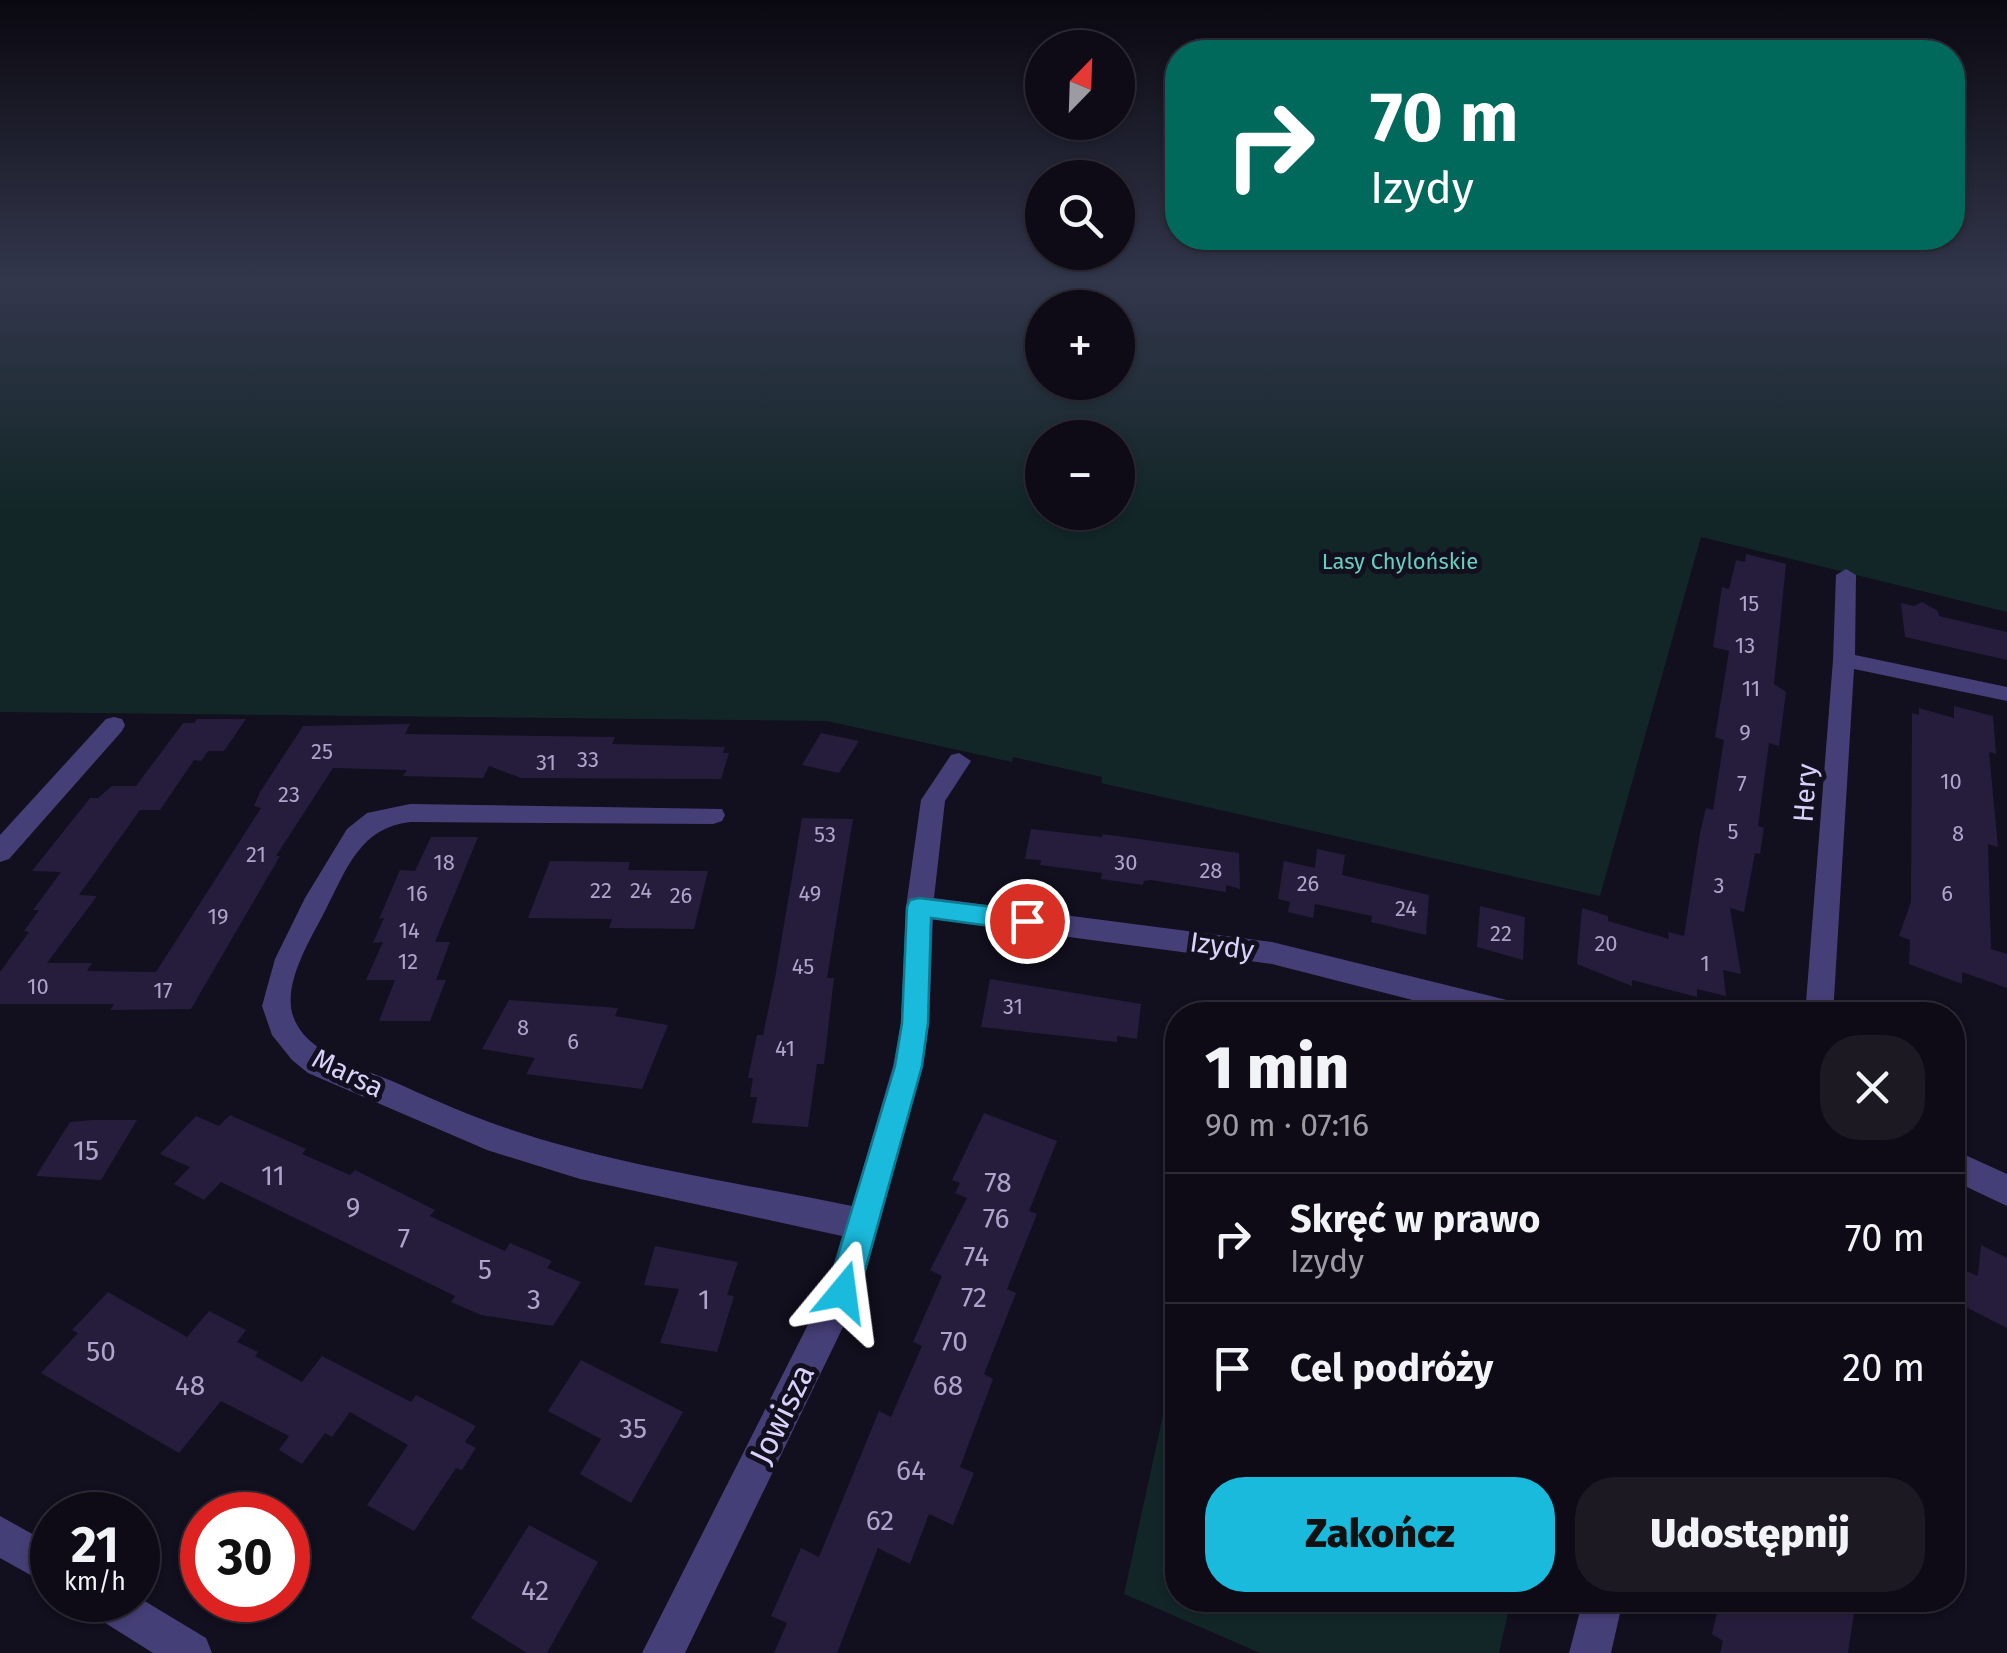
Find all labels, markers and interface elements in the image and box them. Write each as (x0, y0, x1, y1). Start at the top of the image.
north arrow (1025, 30, 1135, 140)
map controls (1025, 30, 1135, 530)
text: 70 m (1370, 76, 1519, 160)
icon: right (1205, 80, 1335, 210)
button: search (1025, 160, 1135, 270)
text: Izydy (1370, 161, 1474, 215)
button: + (1025, 290, 1135, 400)
button: − (1025, 420, 1135, 530)
park label: Lasy Chylońskie (1322, 548, 1478, 575)
house number: 15 (1739, 590, 1759, 617)
house number: 13 (1735, 632, 1755, 659)
house number: 11 (1742, 675, 1760, 702)
house number: 9 (1739, 719, 1751, 746)
house number: 25 (311, 738, 333, 765)
house number: 33 (577, 746, 599, 773)
house number: 31 (536, 749, 556, 776)
street label: Hery (1786, 762, 1824, 824)
house number: 10 (1940, 768, 1962, 795)
house number: 7 (1737, 770, 1747, 797)
house number: 23 (278, 781, 300, 808)
house number: 5 (1727, 818, 1739, 845)
house number: 8 (1952, 820, 1964, 847)
house number: 53 (814, 821, 836, 848)
house number: 21 (246, 841, 266, 868)
house number: 18 (433, 849, 455, 876)
house number: 30 (1114, 849, 1138, 876)
house number: 28 (1199, 857, 1223, 884)
house number: 26 (1297, 870, 1319, 897)
house number: 3 (1714, 872, 1724, 899)
house number: 22 (590, 877, 612, 904)
house number: 24 (630, 877, 652, 904)
pin (985, 879, 1070, 964)
house number: 16 (406, 880, 428, 907)
house number: 49 (799, 880, 821, 907)
house number: 6 (1941, 880, 1953, 907)
house number: 26 (670, 882, 692, 909)
icon: arrive (1000, 894, 1055, 949)
house number: 24 (1395, 895, 1417, 922)
house number: 19 (207, 903, 229, 930)
house number: 14 (398, 917, 420, 944)
house number: 22 (1490, 920, 1512, 947)
street label: Izydy (1188, 925, 1257, 967)
house number: 20 (1594, 930, 1618, 957)
house number: 12 (398, 948, 418, 975)
house number: 1 (1700, 950, 1710, 977)
house number: 45 (792, 953, 814, 980)
house number: 10 (27, 973, 49, 1000)
house number: 17 (153, 977, 173, 1004)
house number: 31 (1003, 993, 1023, 1020)
house number: 8 (517, 1014, 529, 1041)
house number: 6 (567, 1028, 579, 1055)
text: 1 min (1205, 1032, 1349, 1104)
house number: 41 (775, 1035, 795, 1062)
button: close (1820, 1035, 1925, 1140)
street label: Marsa (307, 1042, 389, 1104)
text: 90 m · 07:16 (1205, 1106, 1369, 1144)
house number: 15 (73, 1134, 99, 1167)
house number: 11 (261, 1159, 285, 1192)
house number: 78 (984, 1166, 1012, 1199)
house number: 9 (346, 1191, 360, 1224)
text: Skręć w prawo (1290, 1196, 1540, 1242)
house number: 76 (983, 1202, 1009, 1235)
icon: right (1205, 1211, 1260, 1266)
text: 70 m (1845, 1215, 1925, 1261)
house number: 7 (398, 1222, 410, 1255)
position arrow (791, 1240, 895, 1344)
house number: 74 (963, 1240, 989, 1273)
text: Izydy (1290, 1242, 1364, 1280)
house number: 5 (478, 1253, 492, 1286)
house number: 72 (961, 1281, 987, 1314)
house number: 3 (527, 1283, 541, 1316)
house number: 1 (698, 1283, 710, 1316)
house number: 70 (940, 1325, 968, 1358)
house number: 50 (86, 1335, 116, 1368)
icon: arrive (1205, 1341, 1260, 1396)
text: Cel podróży (1290, 1345, 1493, 1391)
text: 20 m (1842, 1345, 1925, 1391)
street label: Jowisza (742, 1358, 822, 1470)
house number: 48 (175, 1369, 205, 1402)
house number: 68 (933, 1369, 963, 1402)
house number: 35 (619, 1412, 647, 1445)
house number: 64 (896, 1454, 926, 1487)
button: Zakończ (1205, 1477, 1555, 1592)
button: Udostępnij (1575, 1477, 1925, 1592)
speed limit sign: 30 (180, 1492, 310, 1622)
house number: 62 (866, 1504, 894, 1537)
text: 21 (71, 1515, 119, 1575)
text: km/h (64, 1567, 126, 1597)
house number: 42 (521, 1574, 549, 1607)

